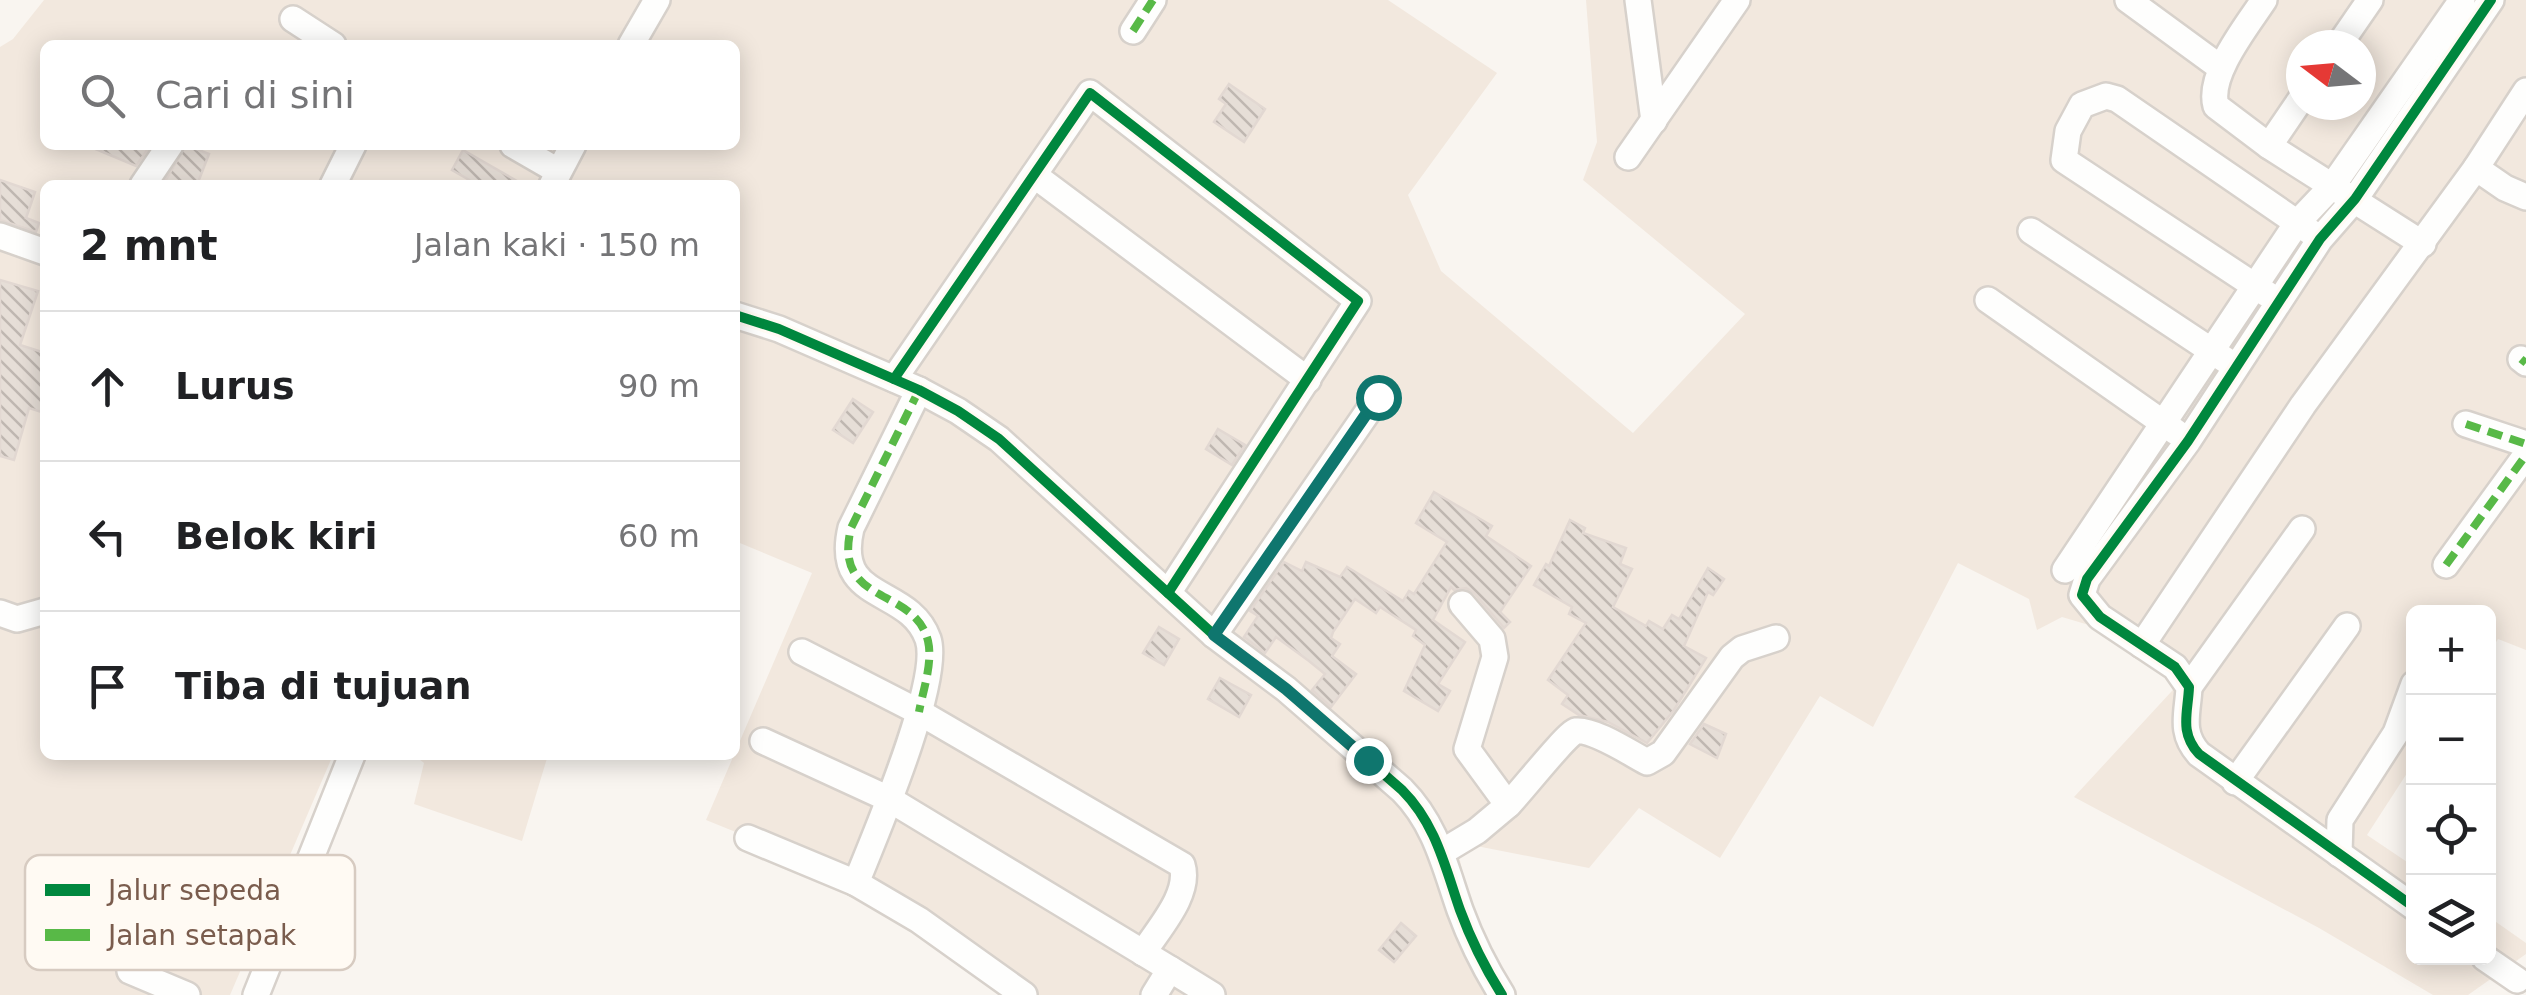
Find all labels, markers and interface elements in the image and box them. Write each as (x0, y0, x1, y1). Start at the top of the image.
north arrow (2286, 30, 2376, 120)
search box (40, 40, 740, 150)
icon: search (75, 68, 130, 123)
text: Cari di sini (155, 73, 355, 117)
text: 2 mnt (80, 221, 218, 270)
text: Jalan kaki · 150 m (414, 226, 700, 264)
icon: ahead (80, 359, 135, 414)
text: Lurus (175, 364, 295, 408)
text: 90 m (618, 367, 700, 405)
route start (1356, 375, 1402, 421)
icon: left (80, 509, 135, 564)
text: Belok kiri (175, 514, 377, 558)
text: 60 m (618, 517, 700, 555)
map controls (2406, 605, 2496, 965)
button: + (2406, 605, 2496, 695)
icon: arrive (80, 659, 135, 714)
text: Tiba di tujuan (175, 664, 471, 708)
button: − (2406, 695, 2496, 785)
route end (1346, 738, 1392, 784)
button: locate (2406, 785, 2496, 875)
legend (25, 855, 355, 970)
text: Jalur sepeda (106, 874, 281, 907)
button: layers (2406, 875, 2496, 965)
text: Jalan setapak (106, 919, 297, 952)

